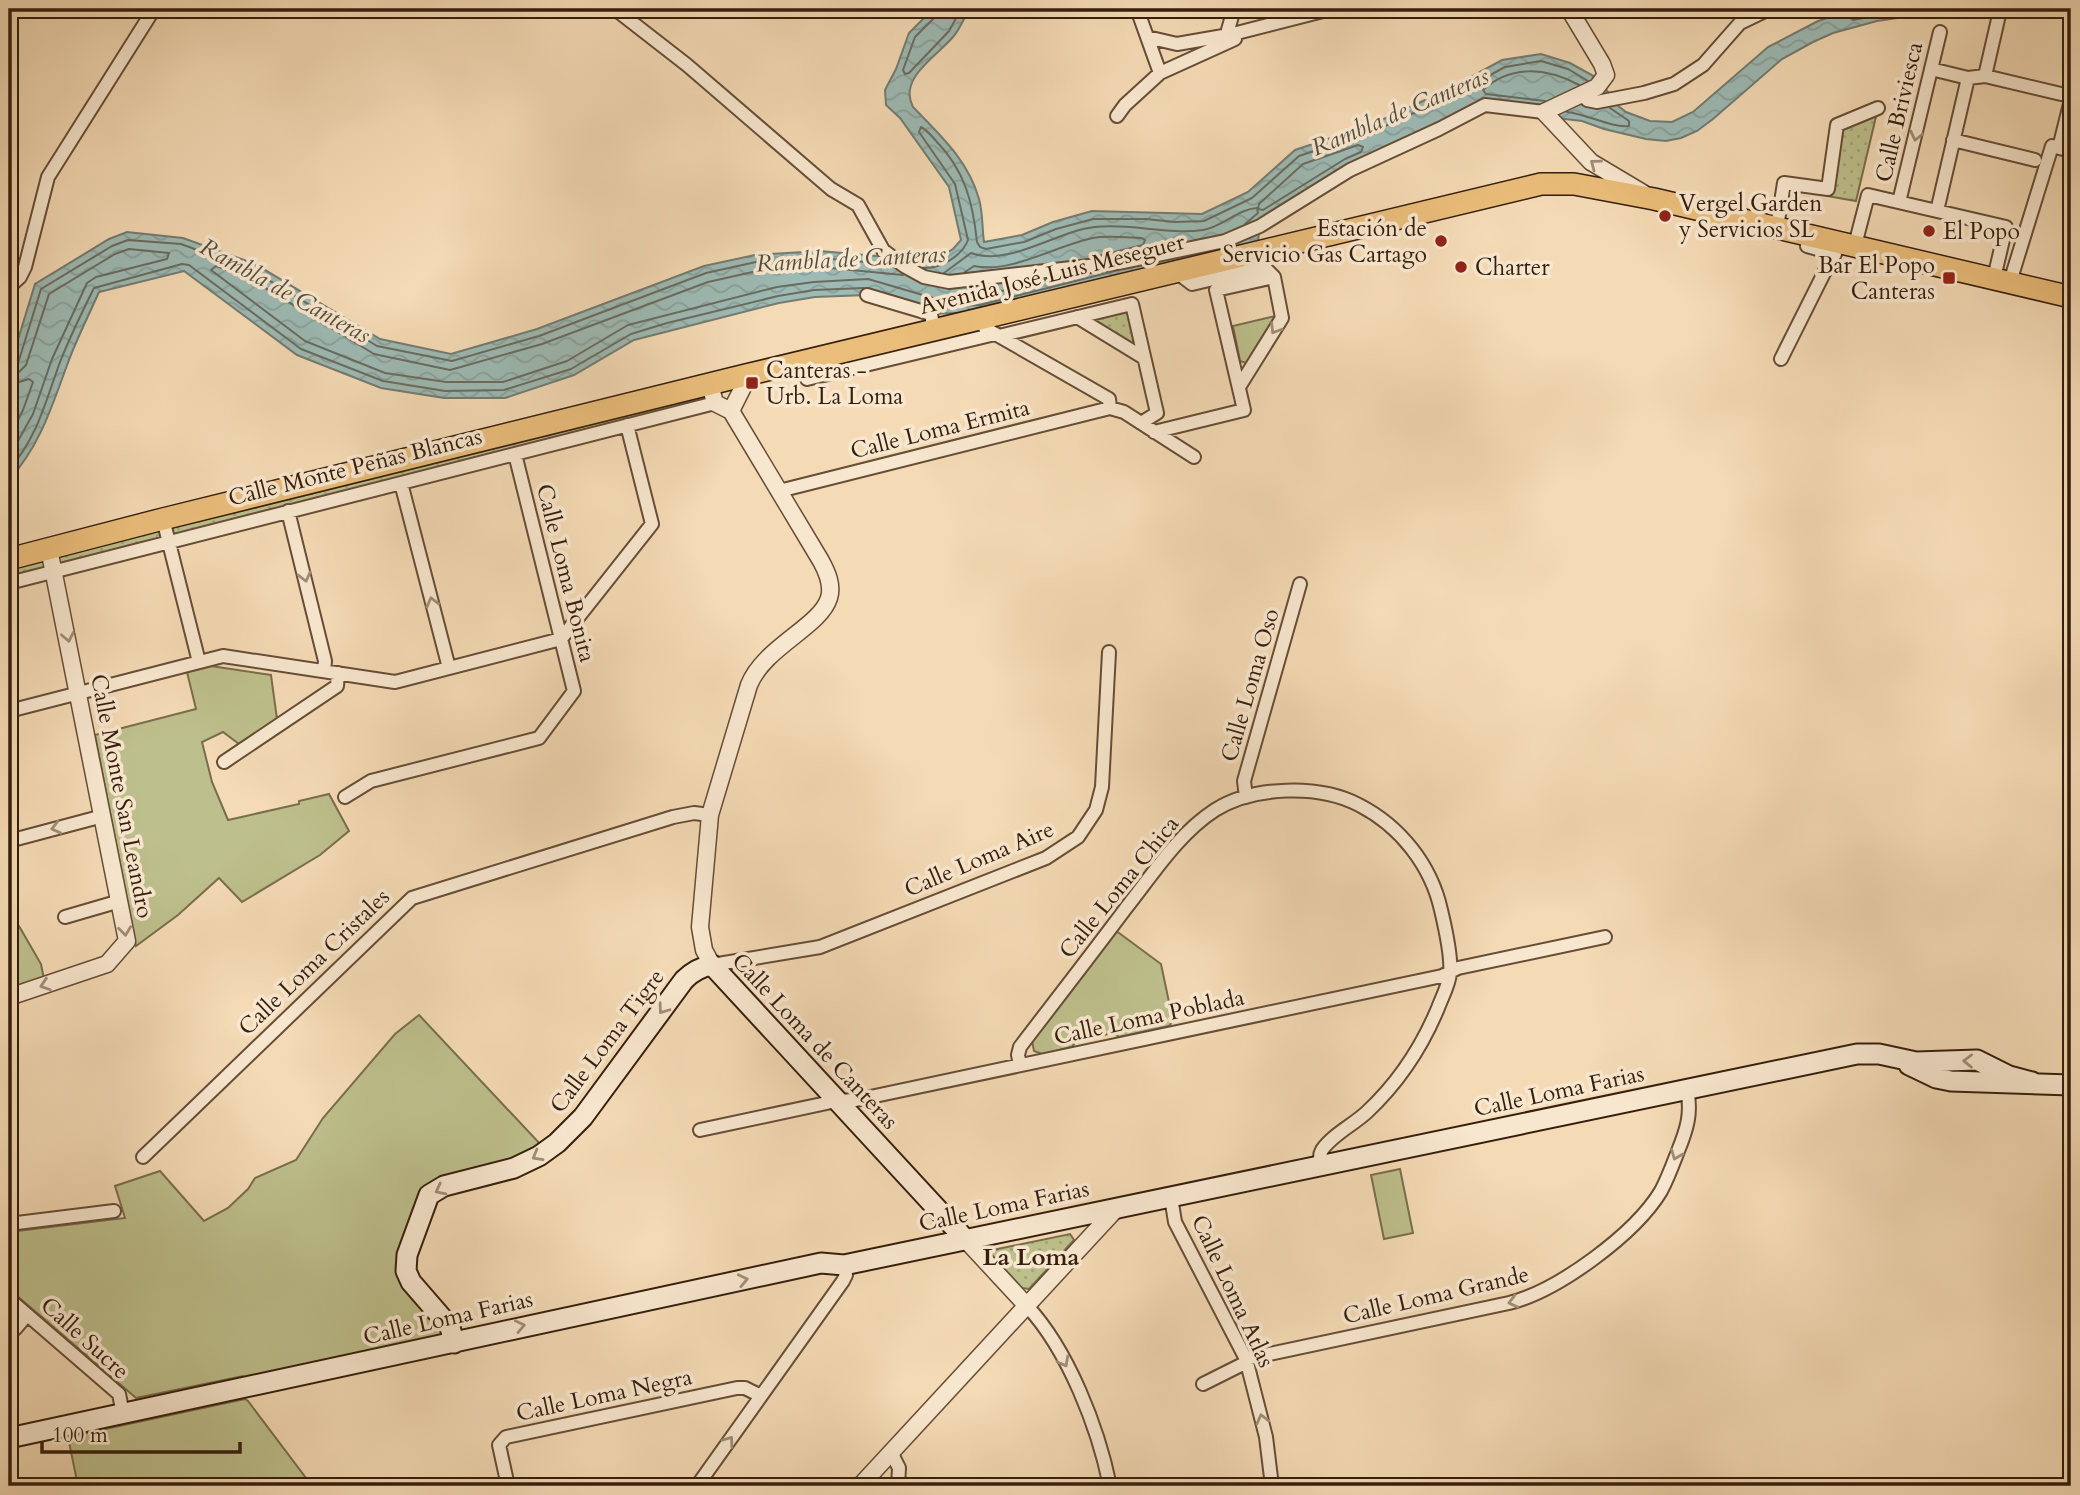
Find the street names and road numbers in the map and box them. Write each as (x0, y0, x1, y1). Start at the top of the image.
street label: Calle Briviesca (1868, 39, 1930, 185)
street label: Avenida José Luis Meseguer (916, 226, 1188, 322)
street label: Calle Loma Ermita (847, 392, 1033, 466)
street label: Calle Monte Peñas Blancas (225, 420, 485, 514)
street label: Calle Loma Bonita (529, 481, 603, 665)
street label: Calle Loma Oso (1213, 605, 1287, 765)
street label: Calle Monte San Leandro (83, 671, 161, 921)
street label: Calle Loma Chica (1052, 809, 1186, 965)
street label: Calle Loma Aire (900, 814, 1058, 904)
street label: Calle Loma Cristales (232, 882, 396, 1042)
street label: Calle Loma de Canteras (725, 946, 905, 1136)
street label: Calle Loma Tigre (543, 963, 671, 1119)
street label: Calle Loma Poblada (1051, 982, 1247, 1052)
street label: Calle Loma Farias (1471, 1058, 1647, 1124)
street label: Calle Loma Farias (916, 1173, 1092, 1239)
street label: Calle Loma Atlas (1184, 1210, 1282, 1372)
street label: Calle Loma Grande (1340, 1259, 1532, 1331)
street label: Calle Loma Farias (360, 1283, 536, 1353)
street label: Calle Sucre (34, 1290, 136, 1386)
street label: Calle Loma Negra (513, 1361, 695, 1429)

